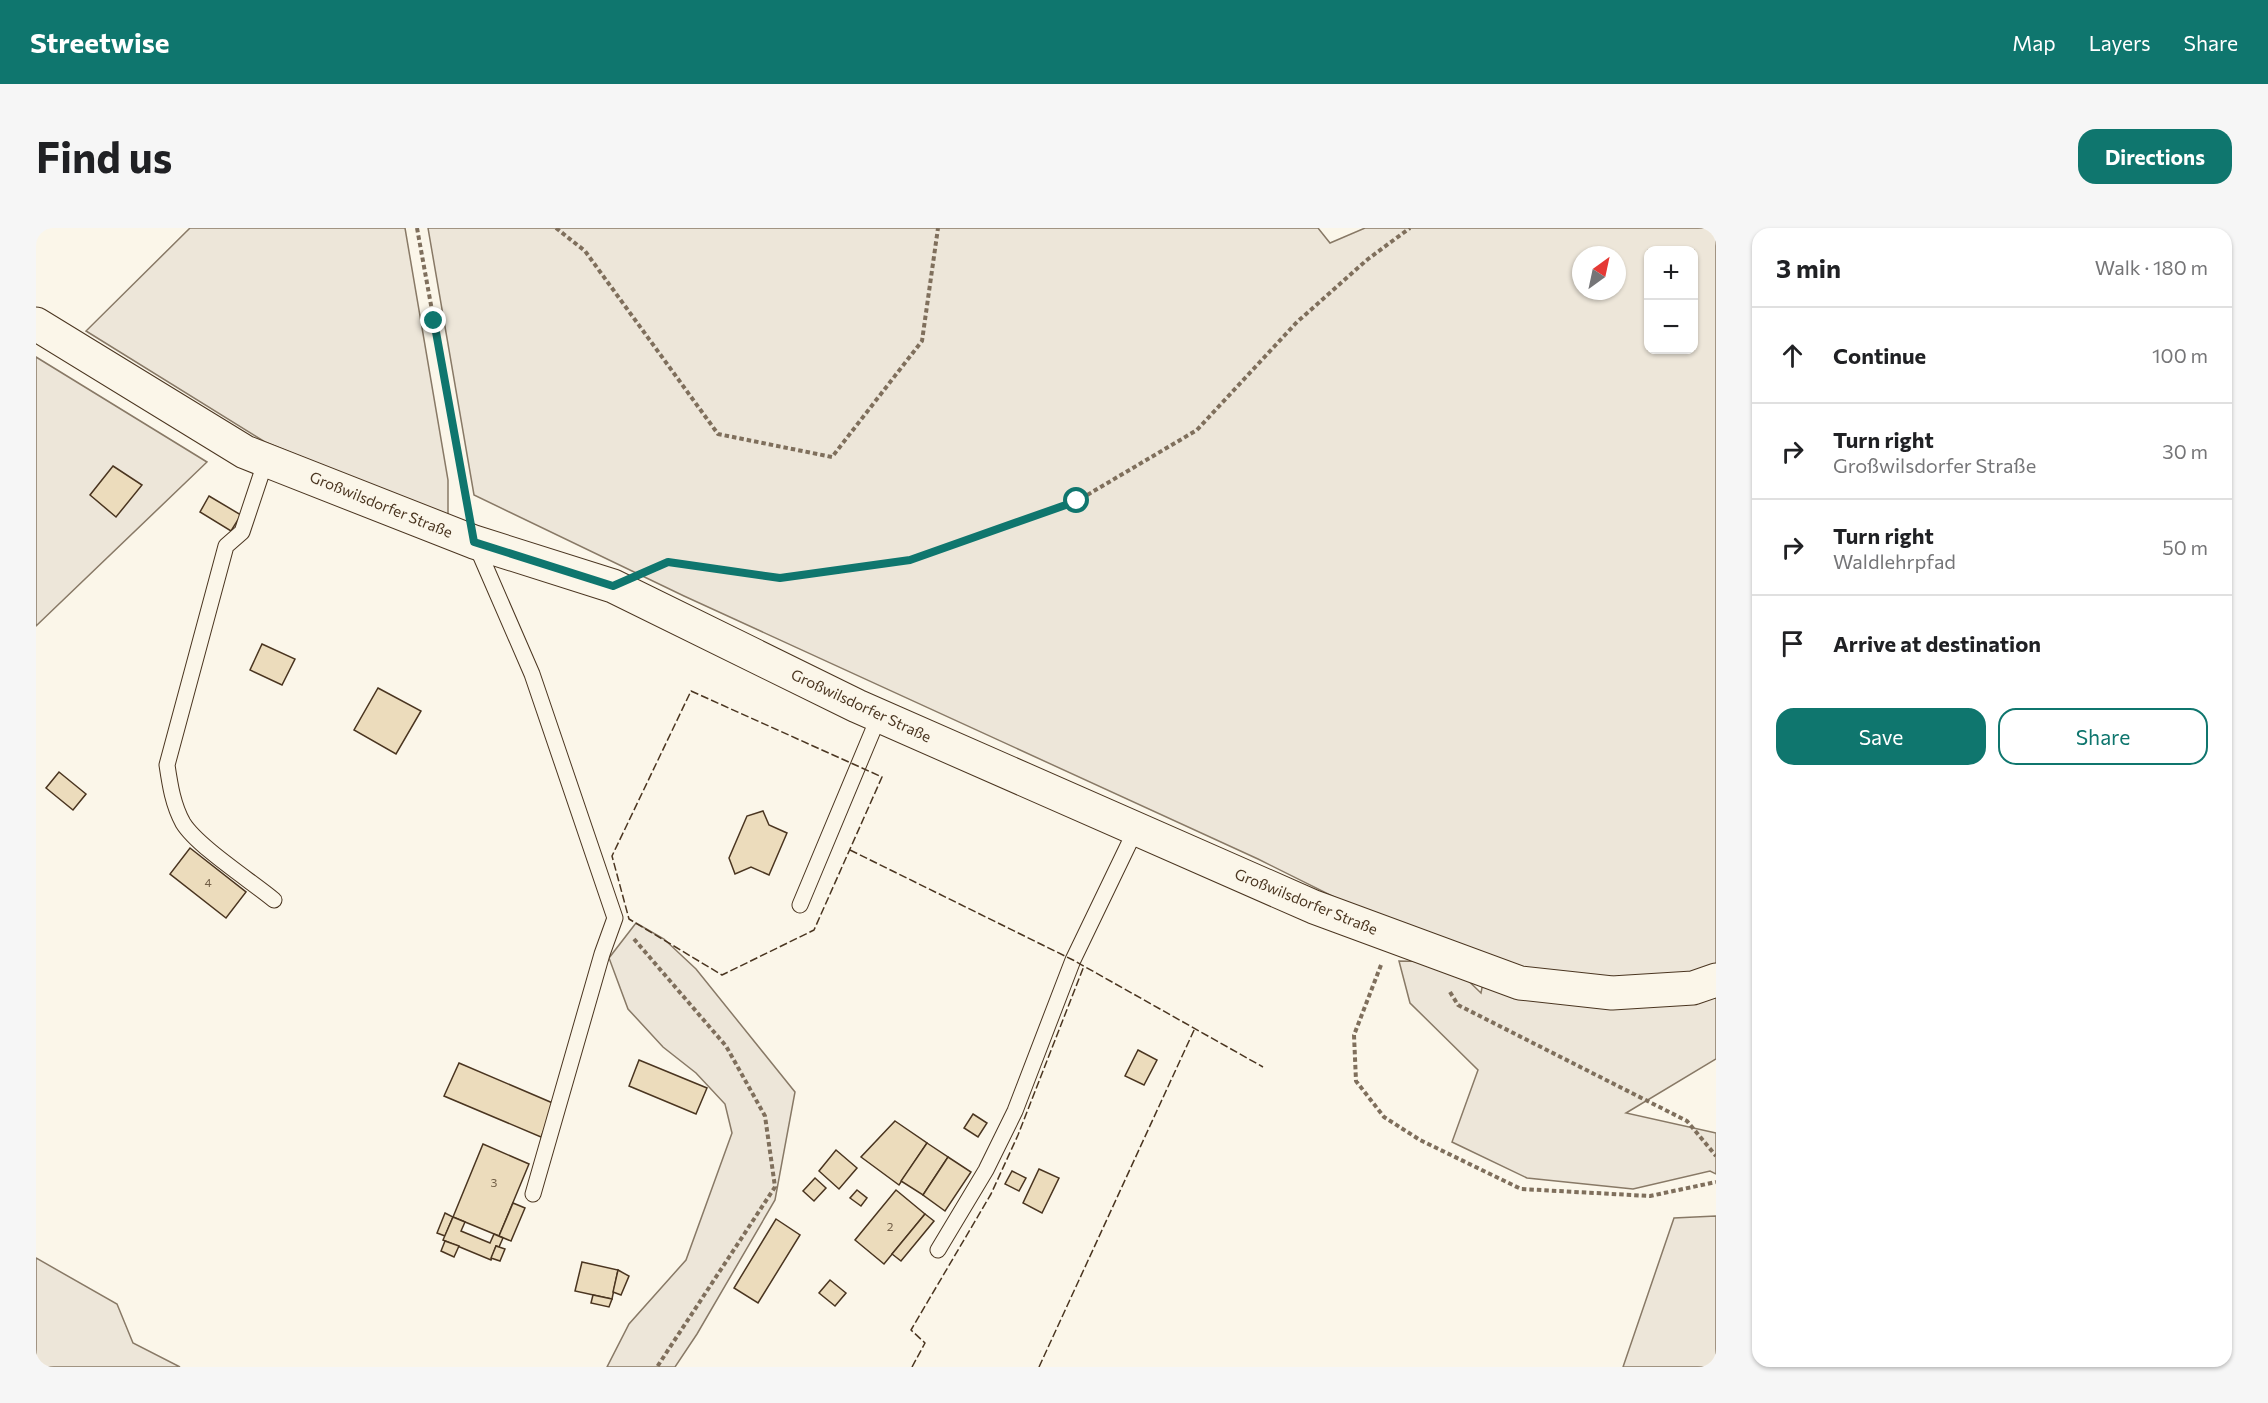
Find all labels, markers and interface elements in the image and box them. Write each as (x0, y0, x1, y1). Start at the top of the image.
text: Streetwise (30, 25, 170, 59)
text: Map (2012, 30, 2056, 55)
text: Layers (2089, 30, 2151, 55)
text: Share (2184, 30, 2238, 55)
button: Directions (2078, 129, 2232, 184)
text: Find us (36, 130, 172, 182)
north arrow (1572, 246, 1626, 300)
map controls (1644, 246, 1698, 354)
button: + (1644, 246, 1698, 300)
text: 3 min (1776, 252, 1841, 283)
text: Walk · 180 m (2095, 255, 2208, 279)
button: − (1644, 300, 1698, 354)
route end (420, 307, 446, 333)
icon: ahead (1776, 339, 1809, 372)
text: Continue (1833, 342, 1926, 369)
text: 100 m (2152, 343, 2208, 367)
text: Turn right (1833, 426, 1934, 453)
icon: right (1776, 435, 1809, 468)
text: 30 m (2162, 439, 2208, 463)
text: Großwilsdorfer Straße (1833, 453, 2036, 477)
street label: Großwilsdorfer Straße (307, 467, 455, 541)
route start (1063, 487, 1089, 513)
text: Turn right (1833, 522, 1934, 549)
icon: right (1776, 531, 1809, 564)
text: 50 m (2162, 535, 2208, 559)
text: Waldlehrpfad (1833, 549, 1956, 573)
icon: arrive (1776, 627, 1809, 660)
text: Arrive at destination (1833, 630, 2041, 657)
street label: Großwilsdorfer Straße (789, 665, 934, 745)
button: Save (1776, 708, 1986, 765)
button: Share (1998, 708, 2208, 765)
street label: Großwilsdorfer Straße (1232, 864, 1380, 938)
house number: 4 (204, 875, 212, 889)
house number: 3 (491, 1175, 498, 1189)
house number: 2 (887, 1219, 894, 1233)

